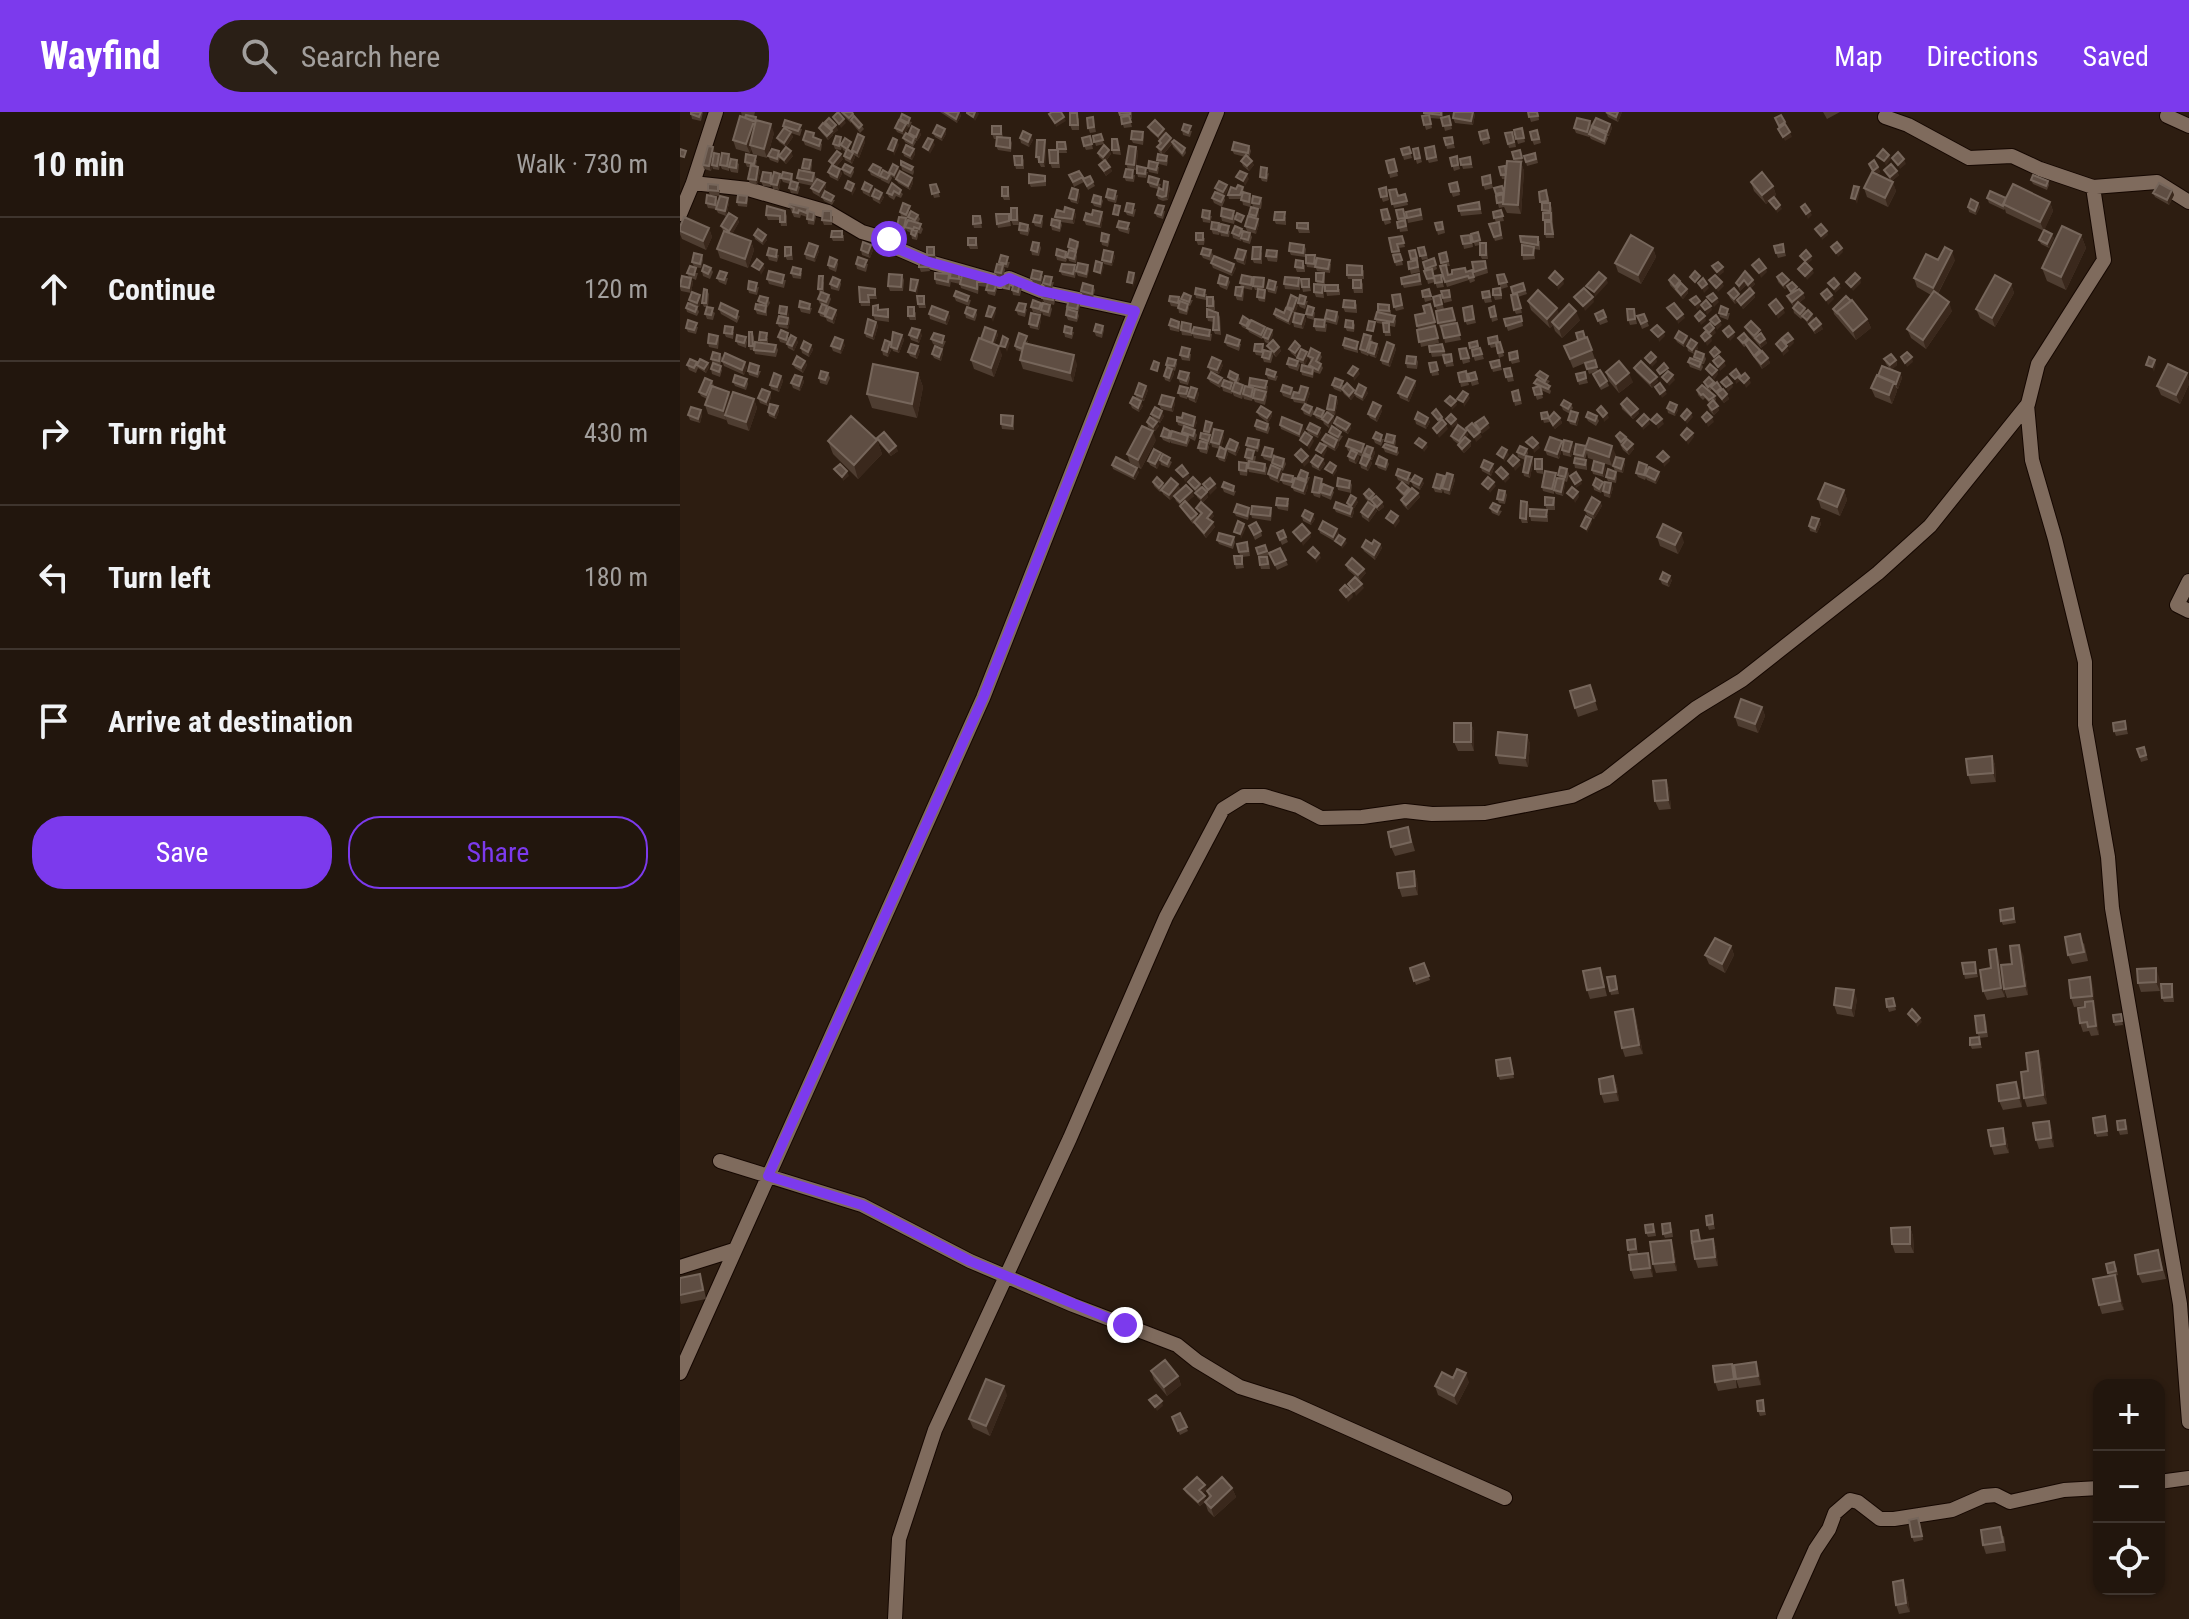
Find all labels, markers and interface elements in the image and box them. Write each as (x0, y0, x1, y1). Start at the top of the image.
search box (209, 20, 769, 92)
text: Wayfind (40, 34, 161, 78)
icon: search (237, 34, 281, 78)
text: Search here (301, 39, 440, 74)
text: Map (1834, 40, 1883, 73)
text: Directions (1927, 40, 2038, 73)
text: Saved (2082, 40, 2149, 73)
text: 10 min (32, 144, 125, 184)
text: Walk · 730 m (516, 149, 648, 179)
route start (871, 221, 907, 257)
icon: ahead (32, 267, 76, 311)
text: Continue (108, 272, 215, 307)
text: 120 m (584, 274, 648, 304)
icon: right (32, 411, 76, 455)
text: Turn right (108, 416, 226, 451)
text: 430 m (584, 418, 648, 448)
icon: left (32, 555, 76, 599)
text: Turn left (108, 560, 211, 595)
text: 180 m (584, 562, 648, 592)
icon: arrive (32, 699, 76, 743)
text: Arrive at destination (108, 704, 353, 739)
button: Save (32, 816, 332, 889)
button: Share (348, 816, 648, 889)
route end (1107, 1307, 1143, 1343)
map controls (2093, 1379, 2165, 1595)
button: + (2093, 1379, 2165, 1451)
button: − (2093, 1451, 2165, 1523)
button: locate (2093, 1523, 2165, 1595)

